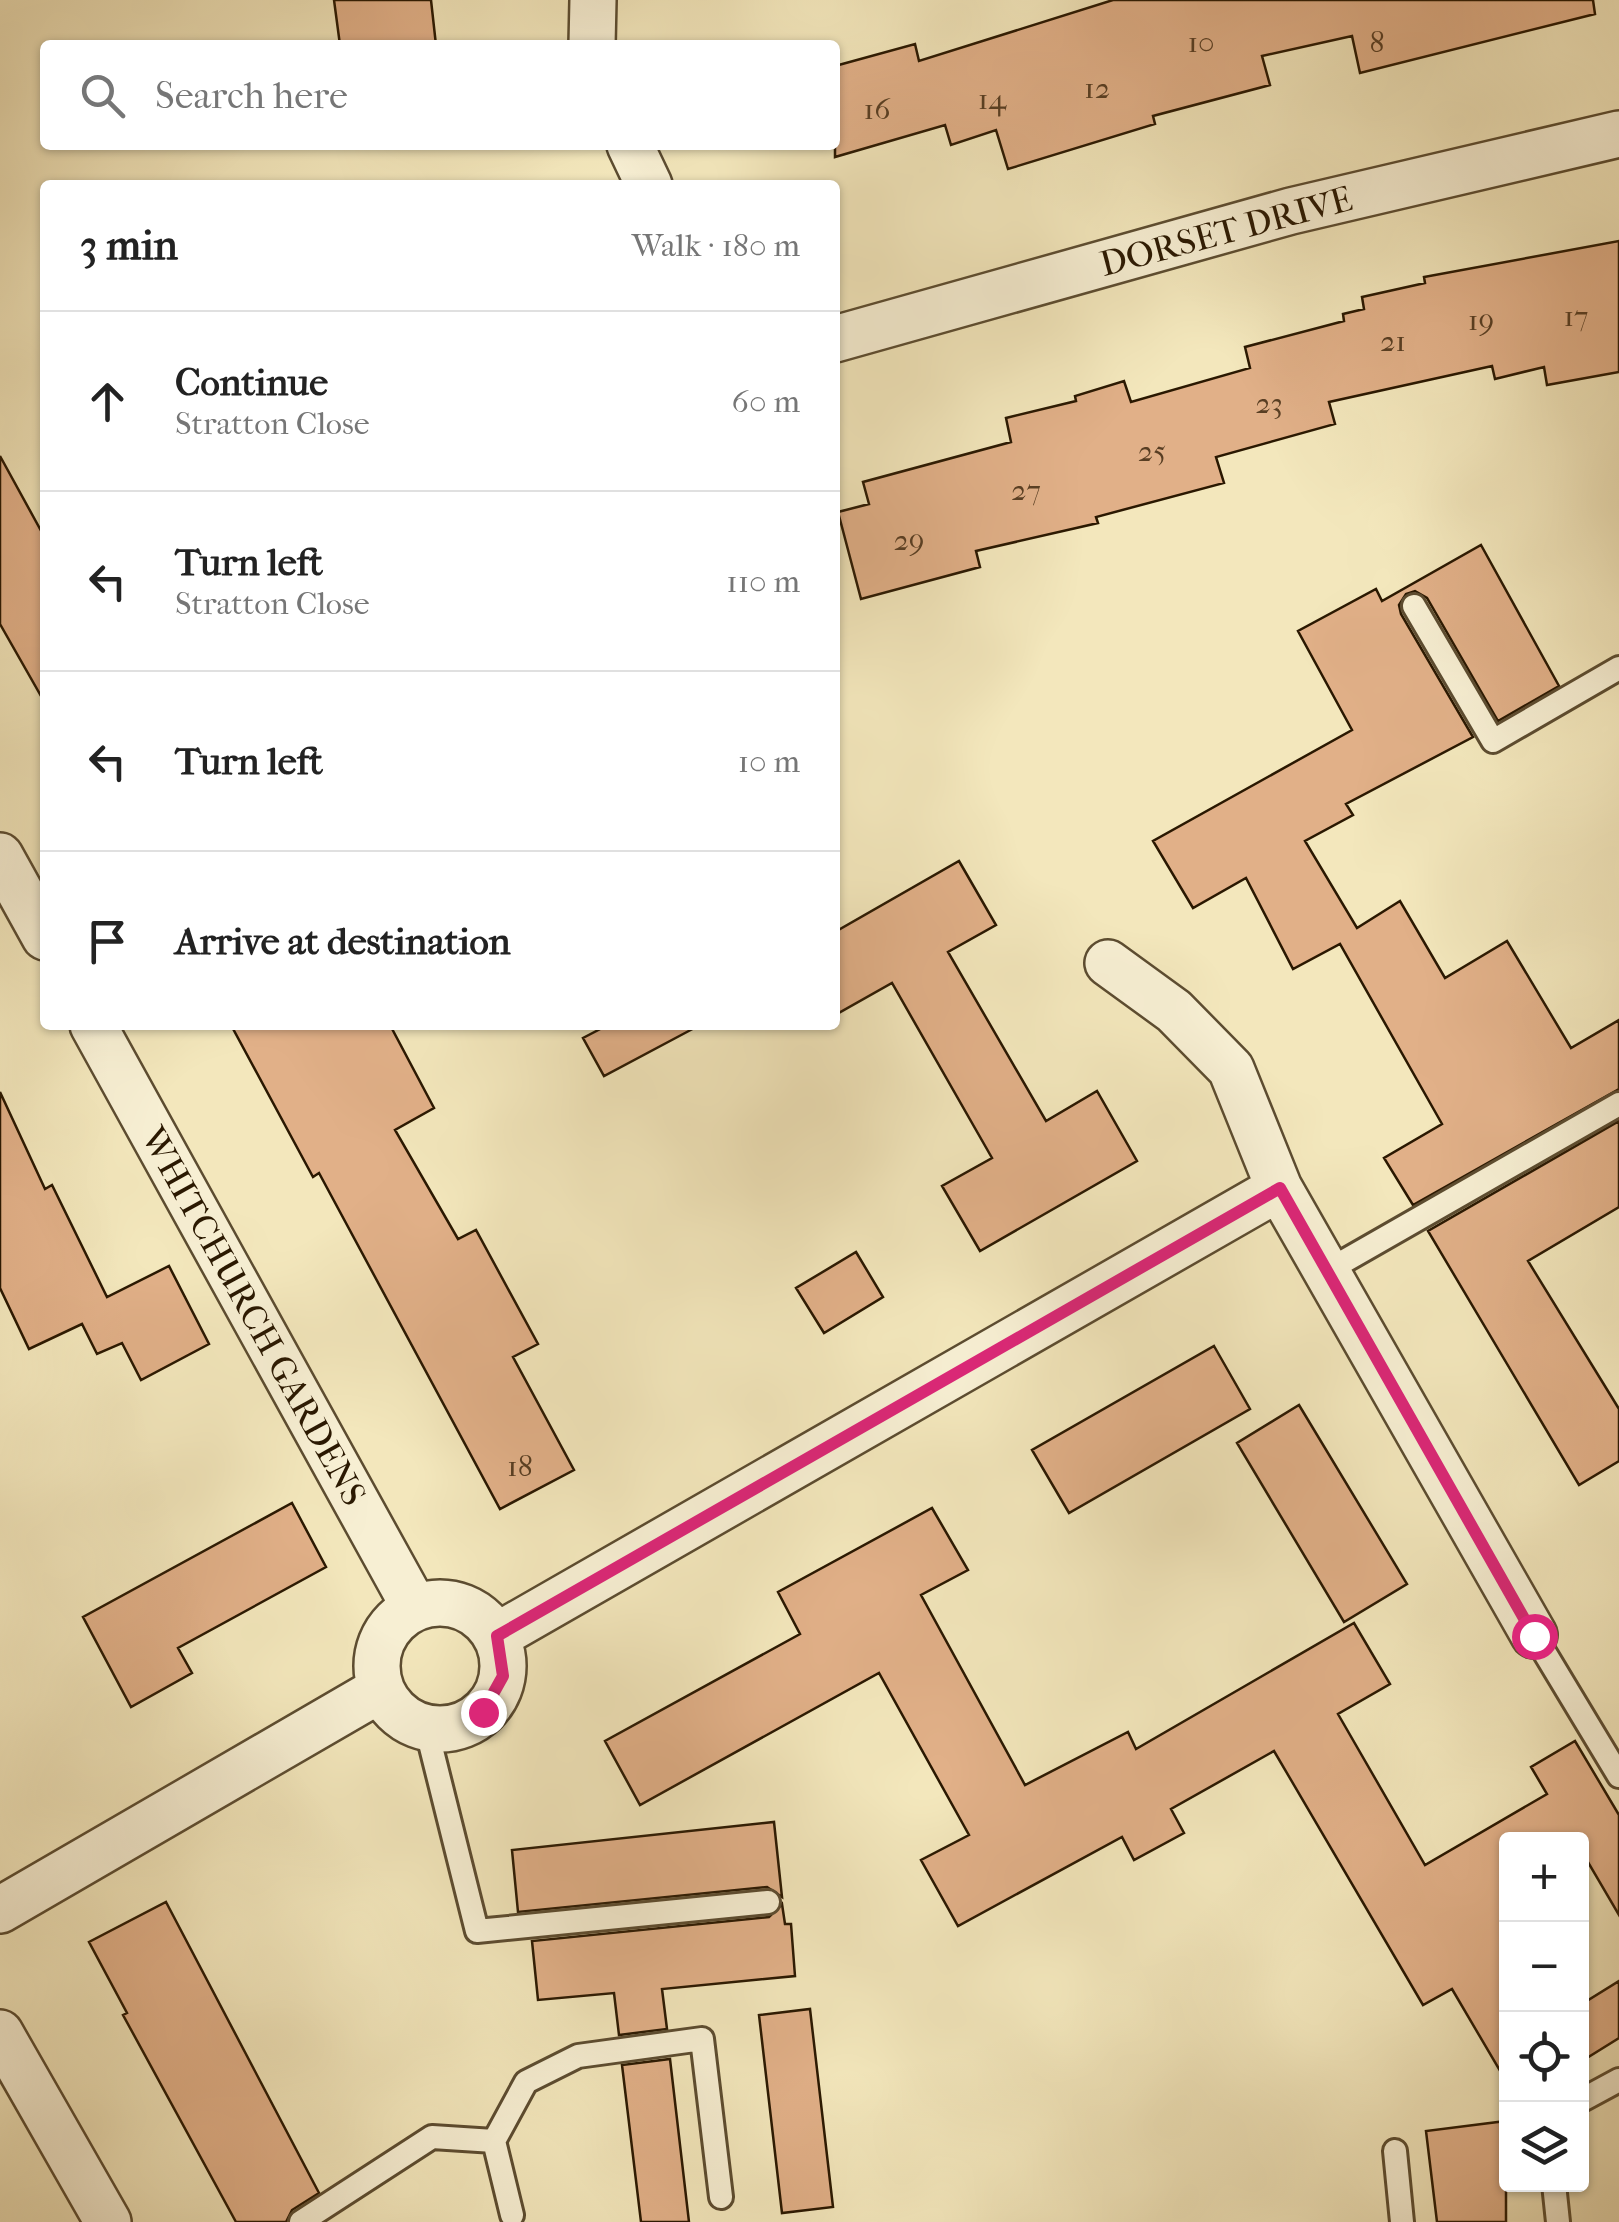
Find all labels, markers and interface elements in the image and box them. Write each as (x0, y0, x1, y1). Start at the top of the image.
house number: 10 (1187, 25, 1215, 60)
house number: 8 (1369, 25, 1385, 60)
search box (40, 40, 840, 150)
icon: search (75, 68, 130, 123)
house number: 12 (1084, 71, 1110, 106)
text: Search here (155, 73, 348, 118)
house number: 14 (978, 82, 1007, 117)
house number: 16 (864, 92, 891, 127)
street label: DORSET DRIVE (1095, 178, 1357, 285)
text: 3 min (80, 221, 178, 270)
text: Walk · 180 m (632, 227, 800, 264)
house number: 17 (1563, 299, 1589, 334)
house number: 19 (1468, 303, 1494, 338)
house number: 21 (1380, 324, 1406, 359)
text: Continue (175, 360, 328, 405)
icon: ahead (80, 374, 135, 429)
text: 60 m (732, 383, 800, 420)
house number: 23 (1255, 386, 1283, 421)
text: Stratton Close (175, 405, 370, 442)
house number: 25 (1138, 434, 1166, 469)
house number: 27 (1011, 473, 1041, 508)
house number: 29 (893, 523, 925, 558)
text: Turn left (175, 540, 323, 585)
icon: left (80, 554, 135, 609)
text: 110 m (726, 563, 800, 600)
text: Stratton Close (175, 585, 370, 622)
icon: left (80, 734, 135, 789)
text: Turn left (175, 739, 323, 784)
text: 10 m (738, 743, 800, 780)
icon: arrive (80, 914, 135, 969)
text: Arrive at destination (175, 919, 511, 964)
street label: WHITCHURCH GARDENS (132, 1119, 375, 1512)
house number: 18 (507, 1449, 533, 1484)
route start (1512, 1614, 1558, 1660)
route end (461, 1690, 507, 1736)
map controls (1499, 1832, 1589, 2192)
button: + (1499, 1832, 1589, 1922)
button: − (1499, 1922, 1589, 2012)
button: locate (1499, 2012, 1589, 2102)
button: layers (1499, 2102, 1589, 2192)

